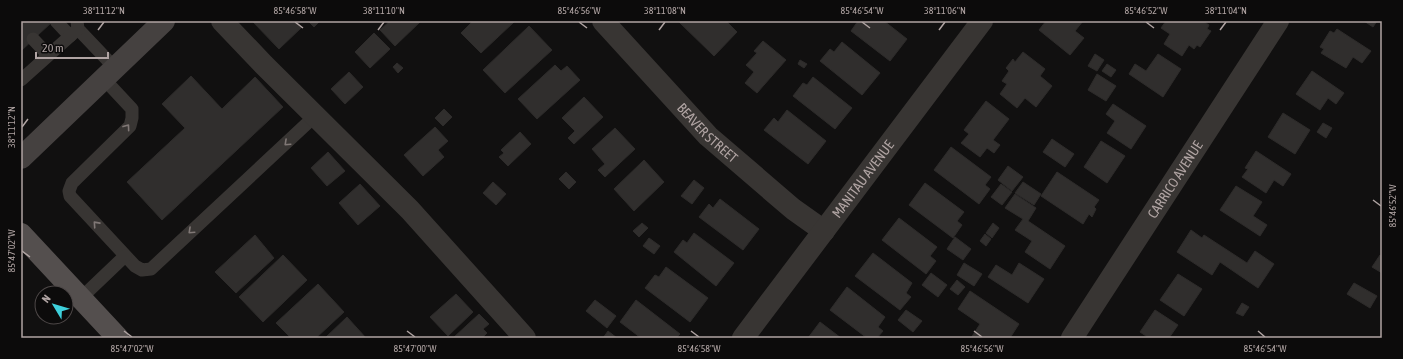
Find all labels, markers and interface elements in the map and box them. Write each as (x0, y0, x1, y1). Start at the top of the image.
text: 38°11'12"N (83, 5, 125, 16)
text: 85°46'58"W (273, 5, 317, 16)
text: 38°11'10"N (363, 5, 405, 16)
text: 85°46'56"W (557, 5, 601, 16)
text: 38°11'08"N (644, 5, 686, 16)
text: 85°46'54"W (840, 5, 884, 16)
text: 38°11'06"N (924, 5, 966, 16)
text: 85°46'52"W (1124, 5, 1168, 16)
text: 38°11'04"N (1205, 5, 1247, 16)
scale bar (36, 34, 108, 60)
text: 20 m (42, 41, 64, 55)
street label: BEAVER STREET (674, 100, 741, 166)
text: 38°11'12"N (6, 106, 17, 148)
one-way arrow (122, 124, 129, 131)
street label: MANITAU AVENUE (829, 137, 897, 221)
one-way arrow (284, 138, 292, 145)
street label: CARRICO AVENUE (1144, 138, 1206, 221)
text: 85°46'52"W (1387, 184, 1398, 228)
one-way arrow (93, 221, 100, 228)
one-way arrow (189, 226, 196, 233)
text: 85°47'02"W (6, 229, 17, 273)
north arrow (34, 285, 74, 325)
text: N (39, 293, 53, 305)
text: 85°47'02"W (110, 343, 154, 354)
text: 85°47'00"W (393, 343, 437, 354)
text: 85°46'58"W (677, 343, 721, 354)
text: 85°46'56"W (960, 343, 1004, 354)
text: 85°46'54"W (1243, 343, 1287, 354)

